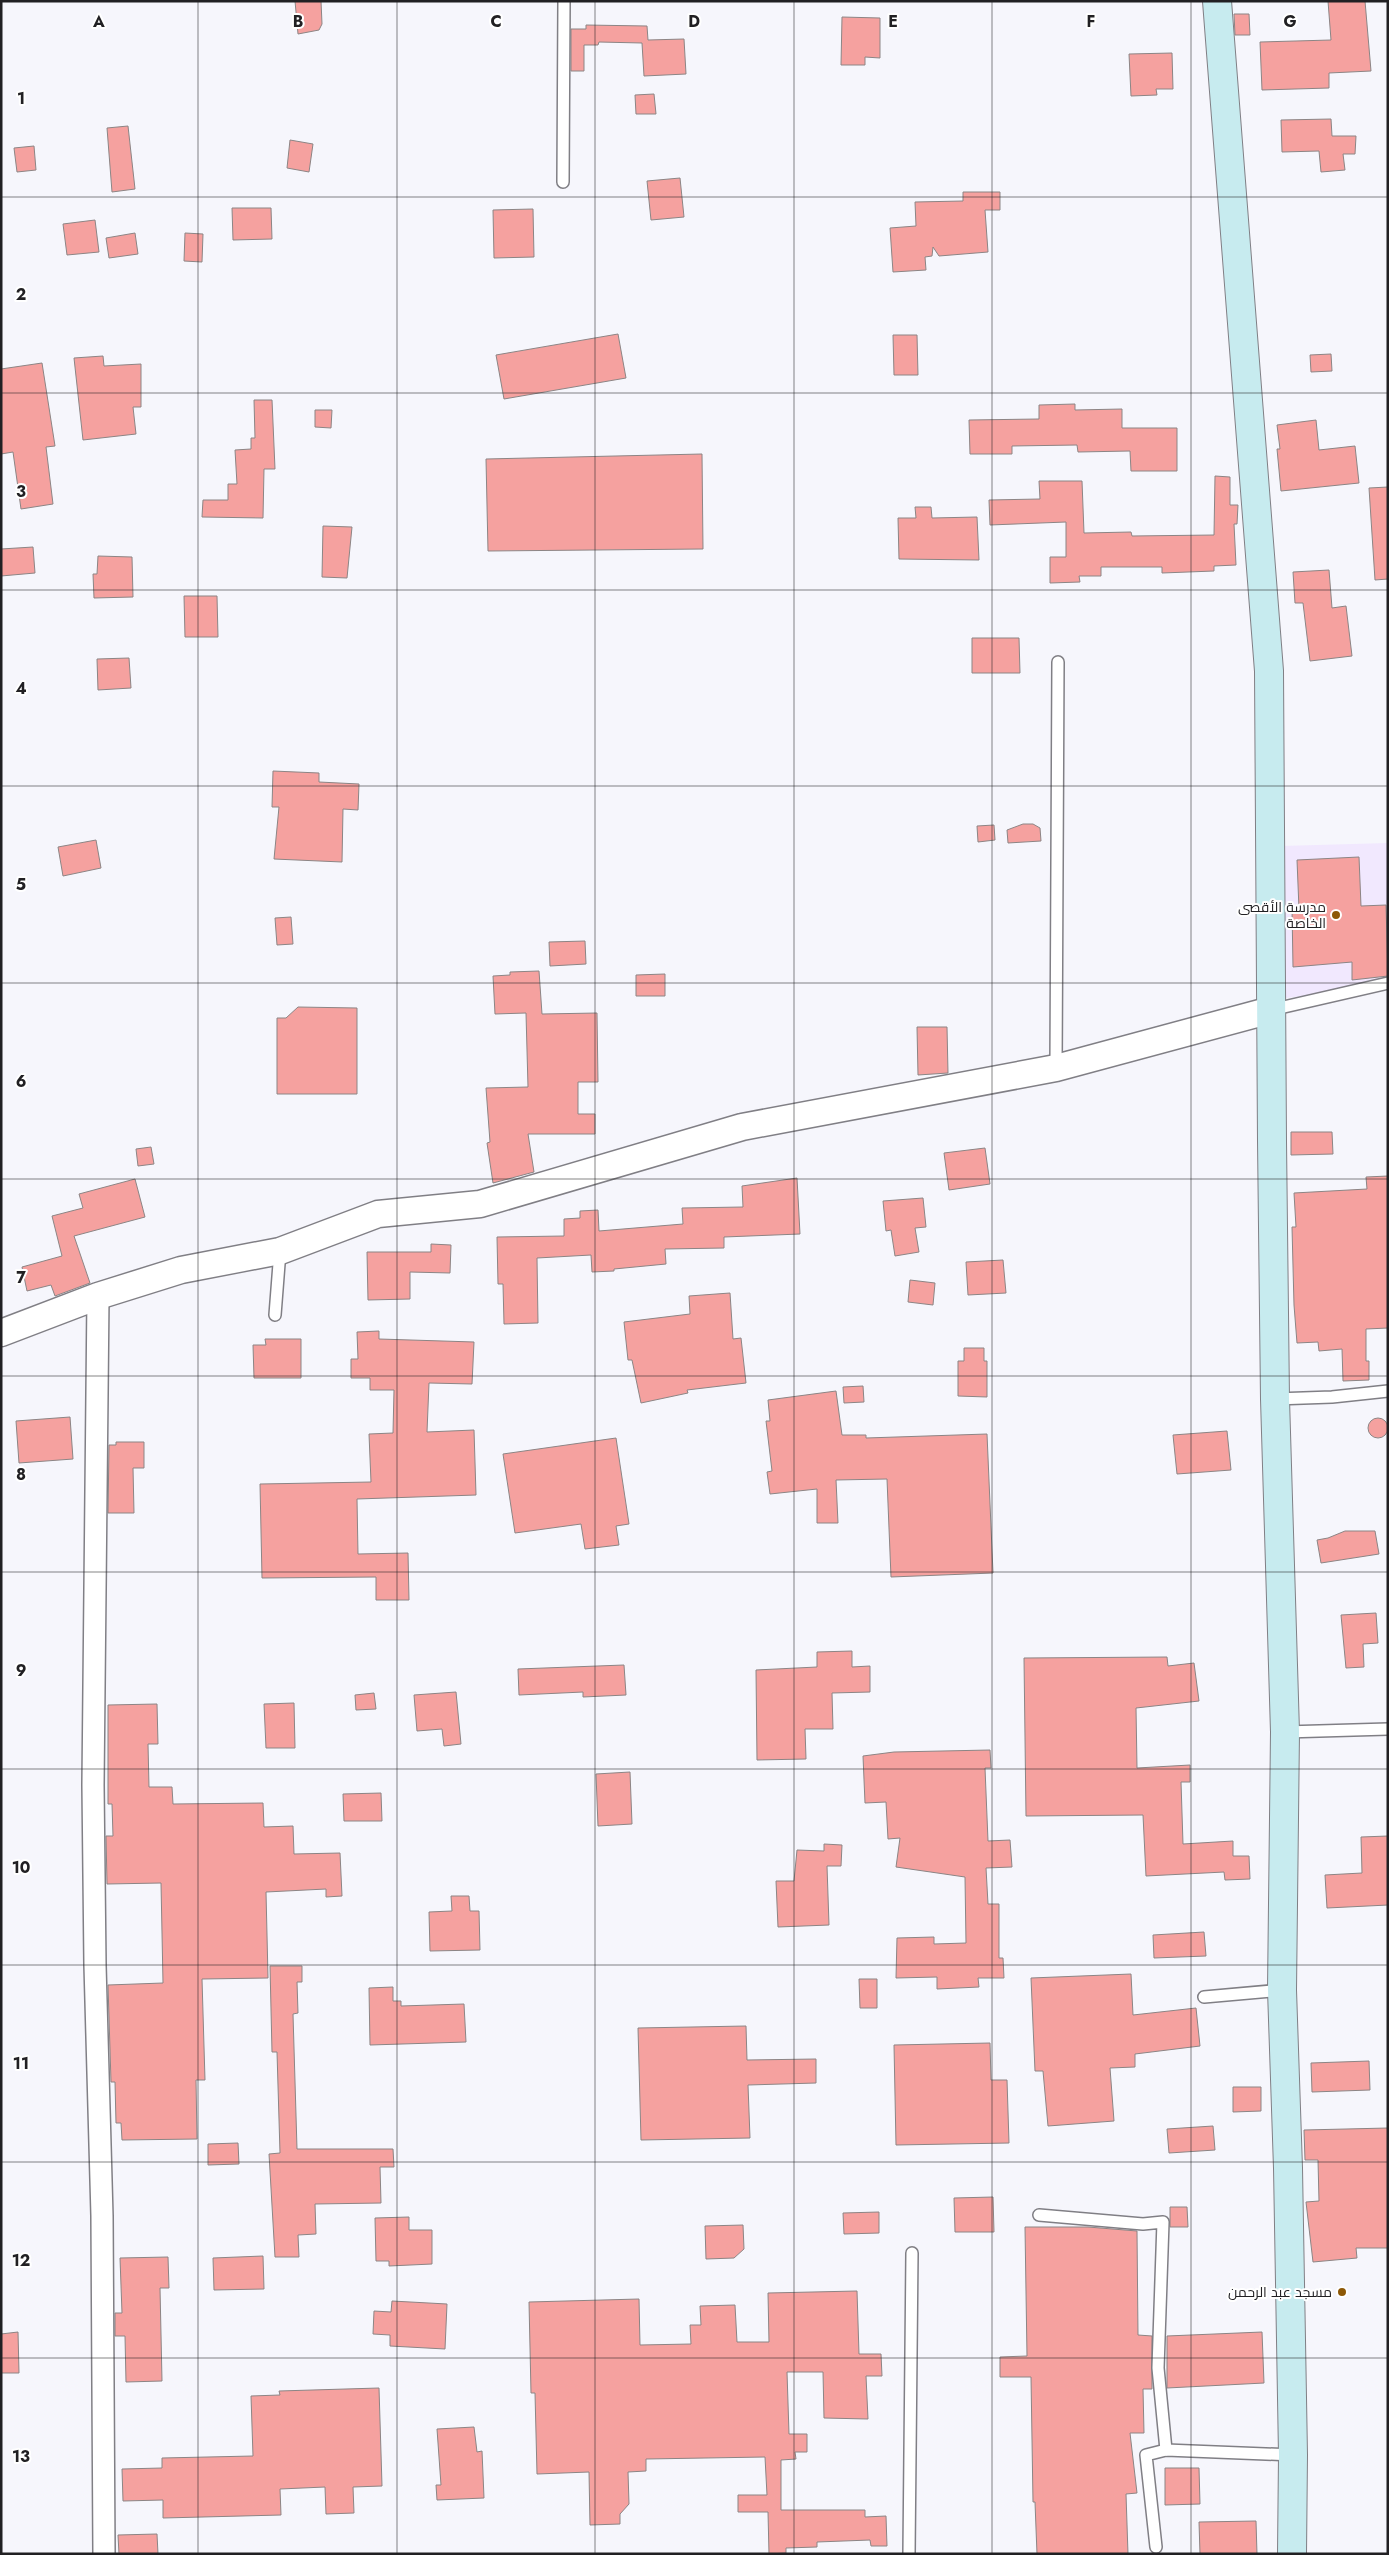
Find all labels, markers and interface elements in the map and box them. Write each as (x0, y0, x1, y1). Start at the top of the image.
text: A (92, 10, 105, 33)
text: B (293, 10, 303, 33)
text: C (490, 10, 502, 33)
text: D (688, 10, 700, 33)
text: E (888, 10, 898, 33)
text: F (1087, 10, 1095, 33)
text: G (1283, 10, 1297, 33)
text: 1 (17, 87, 25, 110)
text: 2 (16, 283, 26, 306)
text: 3 (16, 480, 26, 503)
text: 4 (15, 677, 27, 700)
text: 5 (16, 873, 26, 896)
place label: مدرسة الأقصى الخاصة (1238, 897, 1326, 933)
marker: مدرسة الأقصى الخاصة (1330, 909, 1342, 921)
text: 6 (16, 1070, 26, 1093)
text: 7 (16, 1266, 26, 1289)
text: 8 (16, 1463, 26, 1486)
text: 9 (16, 1659, 26, 1682)
text: 10 (12, 1856, 30, 1879)
text: 11 (13, 2052, 29, 2075)
text: 12 (12, 2249, 30, 2272)
place label: مسجد عبد الرحمن (1228, 2282, 1332, 2302)
marker: مسجد عبد الرحمن (1336, 2286, 1348, 2298)
text: 13 (12, 2445, 30, 2468)

